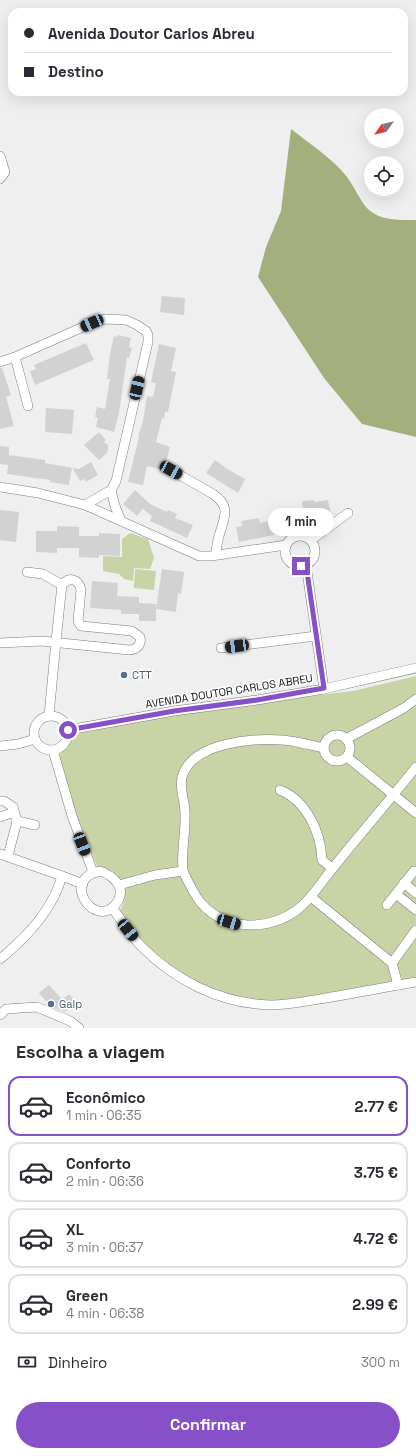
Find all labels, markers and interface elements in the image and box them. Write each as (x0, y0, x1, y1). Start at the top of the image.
text: Avenida Doutor Carlos Abreu (48, 24, 255, 43)
text: Destino (48, 62, 104, 81)
north arrow (364, 108, 404, 148)
map controls (364, 108, 404, 196)
button: locate (364, 156, 404, 196)
car (79, 313, 105, 333)
car (128, 375, 146, 401)
car (158, 459, 184, 481)
callout: 1 min (268, 508, 334, 536)
text: 1 min (285, 513, 317, 530)
route end (292, 557, 310, 575)
car (224, 638, 250, 654)
place label: CTT (132, 668, 152, 682)
marker: CTT (119, 670, 129, 680)
street label: AVENIDA DOUTOR CARLOS ABREU (144, 671, 314, 711)
route start (59, 721, 77, 739)
car (72, 831, 92, 857)
car (216, 913, 242, 931)
car (116, 917, 140, 943)
place label: Galp (59, 997, 82, 1011)
marker: Galp (46, 999, 56, 1009)
text: Escolha a viagem (16, 1040, 165, 1063)
icon: car (18, 1088, 54, 1124)
text: Econômico (66, 1088, 145, 1107)
text: 2.77 € (355, 1097, 398, 1116)
text: 1 min · 06:35 (66, 1107, 141, 1124)
icon: car (18, 1154, 54, 1190)
text: Conforto (66, 1154, 131, 1173)
text: 3.75 € (354, 1163, 398, 1182)
text: 2 min · 06:36 (66, 1173, 144, 1190)
icon: car (18, 1220, 54, 1256)
text: XL (66, 1220, 84, 1239)
text: 4.72 € (353, 1229, 398, 1248)
text: 3 min · 06:37 (66, 1239, 143, 1256)
icon: car (18, 1286, 54, 1322)
text: Green (66, 1286, 108, 1305)
text: 2.99 € (352, 1295, 398, 1314)
text: 4 min · 06:38 (66, 1305, 144, 1322)
icon: cash (16, 1351, 38, 1373)
text: Dinheiro (48, 1353, 107, 1372)
text: 300 m (361, 1354, 400, 1371)
button: Confirmar (16, 1402, 400, 1448)

